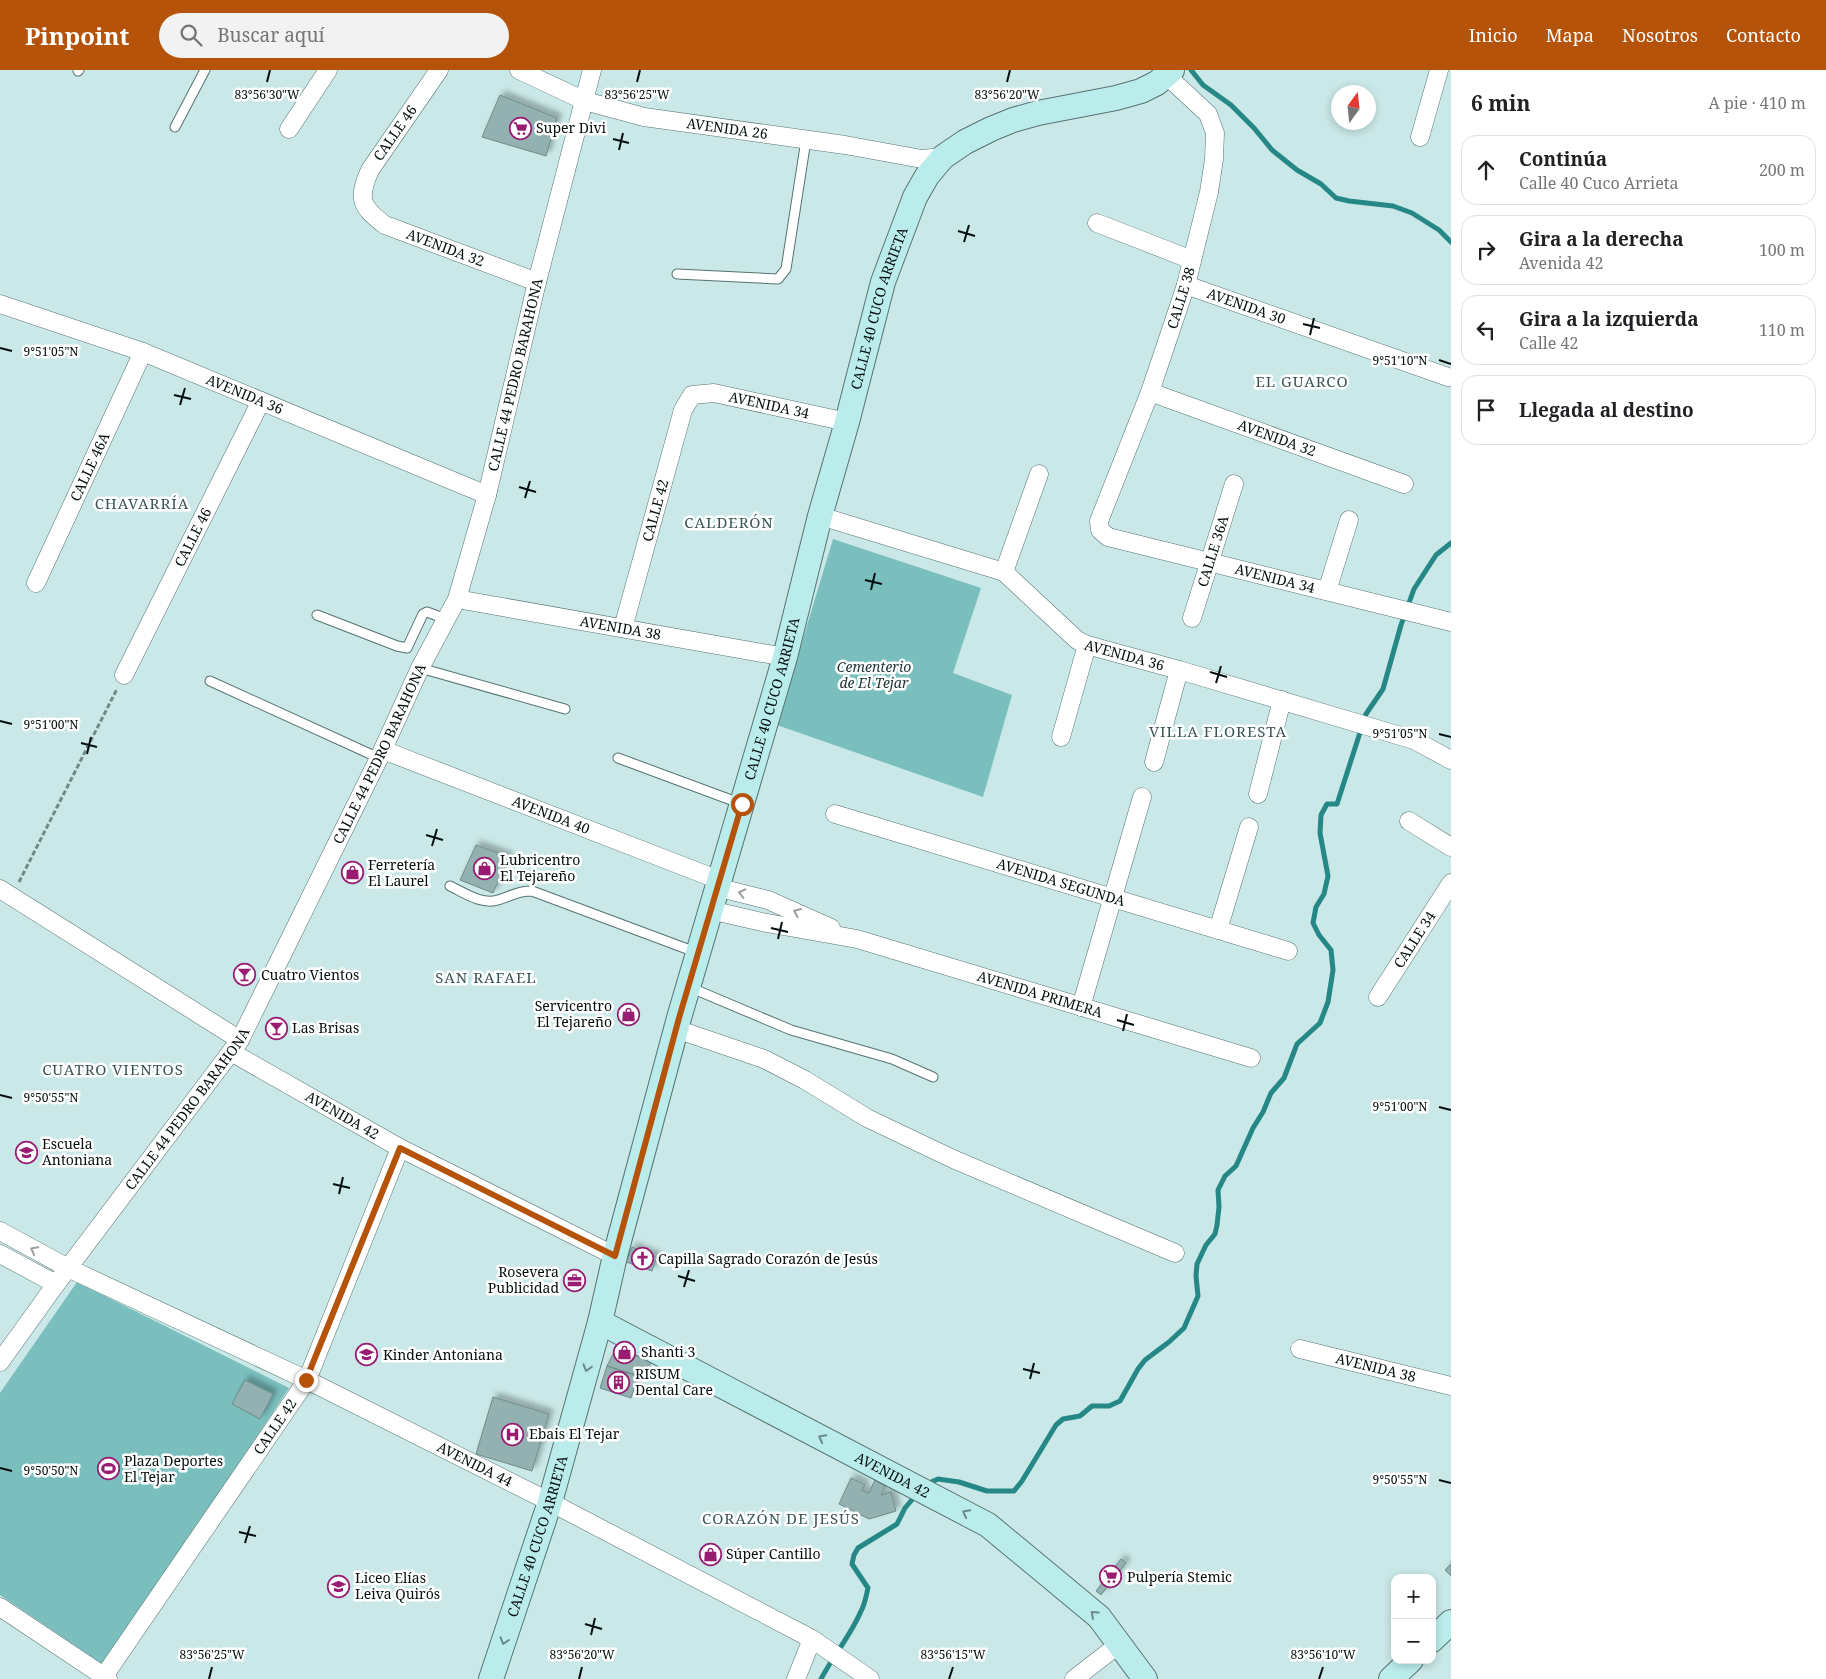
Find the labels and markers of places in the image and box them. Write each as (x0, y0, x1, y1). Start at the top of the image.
supermarket icon: Super Divi (508, 116, 532, 140)
place label: Super Divi (536, 118, 607, 137)
place label: Lubricentro El Tejareño (500, 850, 580, 885)
place label: Ferretería El Laurel (368, 855, 435, 890)
shop icon: Lubricentro El Tejareño (472, 856, 496, 880)
shop icon: Ferretería El Laurel (340, 861, 364, 885)
bar icon: Cuatro Vientos (233, 963, 257, 987)
place label: Cuatro Vientos (261, 965, 359, 984)
place label: Servicentro El Tejareño (535, 996, 612, 1031)
shop icon: Servicentro El Tejareño (616, 1002, 640, 1026)
bar icon: Las Brisas (264, 1016, 288, 1040)
place label: Las Brisas (292, 1018, 359, 1037)
place label: Escuela Antoniana (42, 1134, 112, 1169)
school or university icon: Escuela Antoniana (14, 1140, 38, 1164)
church icon: Capilla Sagrado Corazón de Jesús (630, 1247, 654, 1271)
place label: Capilla Sagrado Corazón de Jesús (658, 1249, 878, 1268)
place label: Rosevera Publicidad (488, 1262, 559, 1297)
office icon: Rosevera Publicidad (563, 1268, 587, 1292)
shop icon: Shanti 3 (613, 1340, 637, 1364)
place label: Shanti 3 (641, 1342, 695, 1361)
school or university icon: Kinder Antoniana (355, 1343, 379, 1367)
place label: Kinder Antoniana (383, 1345, 503, 1364)
place label: RISUM Dental Care (635, 1364, 713, 1399)
building icon: RISUM Dental Care (607, 1370, 631, 1394)
hospital icon: Ebais El Tejar (501, 1422, 525, 1446)
place label: Ebais El Tejar (529, 1424, 620, 1443)
place label: Plaza Deportes El Tejar (124, 1451, 223, 1486)
sports icon: Plaza Deportes El Tejar (96, 1457, 120, 1481)
shop icon: Súper Cantillo (698, 1542, 722, 1566)
place label: Súper Cantillo (726, 1544, 821, 1563)
supermarket icon: Pulpería Stemic (1099, 1565, 1123, 1589)
place label: Pulpería Stemic (1127, 1567, 1232, 1586)
place label: Liceo Elías Leiva Quirós (355, 1568, 440, 1603)
school or university icon: Liceo Elías Leiva Quirós (327, 1574, 351, 1598)

